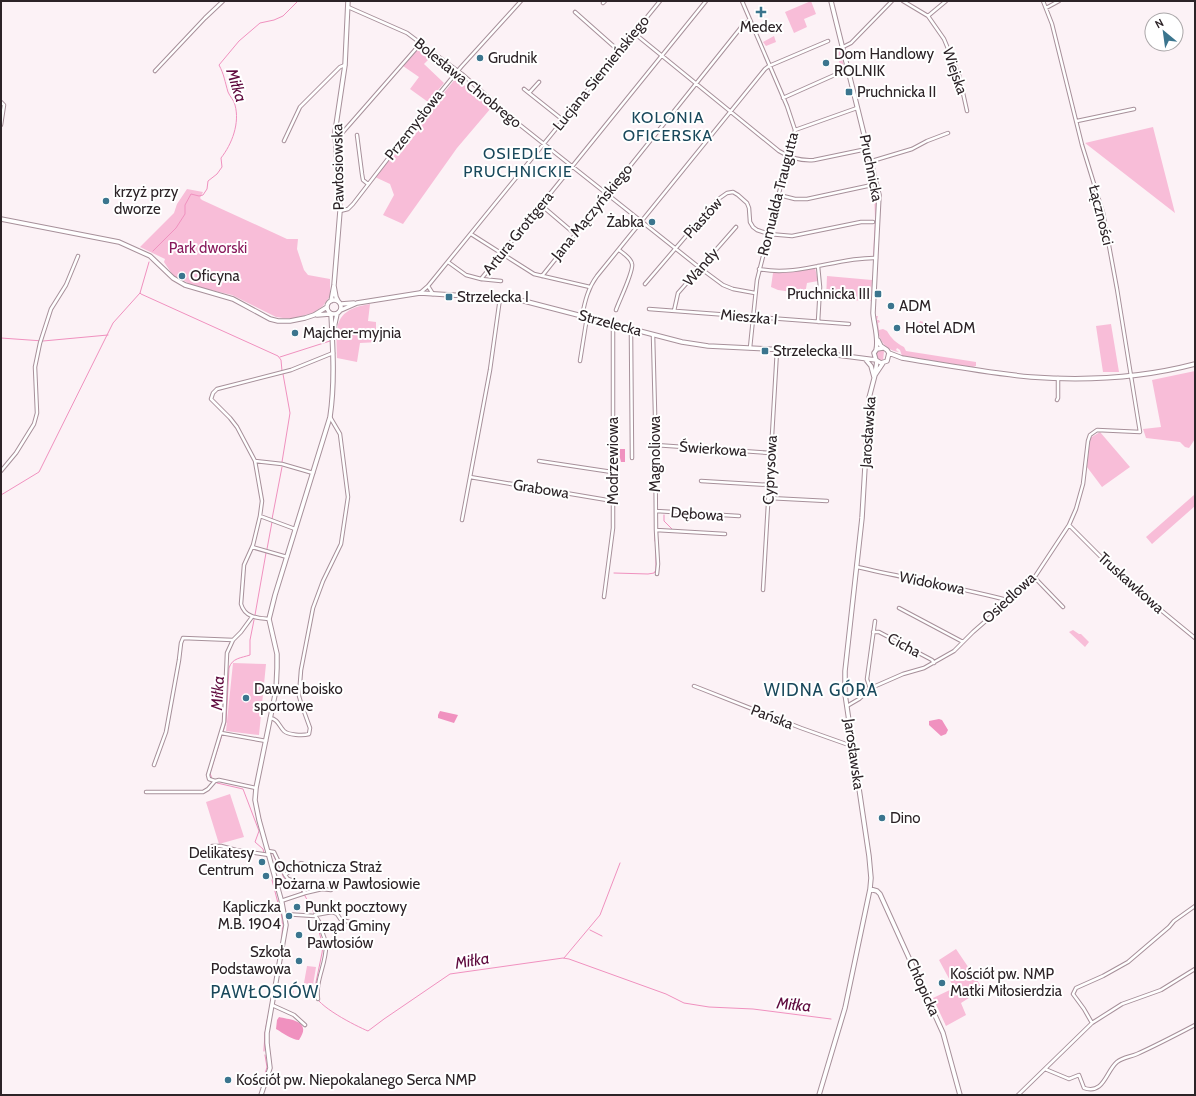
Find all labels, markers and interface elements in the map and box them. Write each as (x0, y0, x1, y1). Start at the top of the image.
marker: Medex (756, 7, 766, 17)
street label: Lucjana Siemieńskiego (549, 12, 653, 134)
north arrow (1144, 12, 1184, 52)
text: N (1152, 15, 1166, 31)
place label: Medex (740, 18, 782, 36)
street label: Bolesława Chrobrego (411, 34, 525, 132)
place label: Dom Handlowy ROLNIK (834, 45, 934, 80)
street label: Wiejska (939, 45, 972, 97)
place label: Grudnik (488, 49, 537, 67)
marker: Grudnik (475, 53, 485, 63)
marker: Dom Handlowy ROLNIK (821, 58, 831, 68)
water label: Miłka (222, 65, 251, 105)
place label: Pruchnicka II (857, 83, 936, 101)
street label: Przemysłowa (381, 86, 447, 164)
marker: Pruchnicka II (844, 87, 854, 97)
district label: KOLONIA OFICERSKA (623, 108, 713, 145)
street label: Pawłosiowska (328, 123, 348, 210)
street label: Romualda Traugutta (754, 130, 802, 258)
street label: Pruchnicka (856, 133, 886, 204)
district label: OSIEDLE PRUCHNICKIE (463, 144, 573, 181)
street label: Jana Mączyńskiego (547, 160, 636, 265)
place label: krzyż przy dworze (114, 183, 179, 218)
street label: Łączności (1085, 183, 1117, 247)
street label: Artura Grottgera (479, 187, 558, 278)
street label: Piastów (680, 194, 726, 242)
marker: krzyż przy dworze (101, 196, 111, 206)
place label: Żabka (606, 212, 645, 231)
marker: Żabka (647, 217, 657, 227)
park label: Park dworski (169, 239, 247, 257)
street label: Wandy (679, 244, 723, 290)
place label: Oficyna (190, 267, 240, 285)
marker: Oficyna (177, 271, 187, 281)
place label: Pruchnicka III (787, 285, 870, 303)
place label: Strzelecka I (457, 288, 529, 306)
marker: Pruchnicka III (873, 289, 883, 299)
marker: Strzelecka I (444, 292, 454, 302)
place label: ADM (899, 297, 931, 315)
marker: ADM (886, 301, 896, 311)
street label: Strzelecka (576, 306, 644, 340)
street label: Mieszka I (720, 306, 778, 328)
place label: Hotel ADM (905, 319, 975, 337)
marker: Hotel ADM (892, 323, 902, 333)
place label: Majcher-myjnia (303, 324, 402, 342)
marker: Majcher-myjnia (290, 328, 300, 338)
place label: Strzelecka III (773, 342, 853, 360)
marker: Strzelecka III (760, 346, 770, 356)
street label: Jarosławska (856, 395, 880, 469)
street label: Magnoliowa (646, 415, 664, 492)
street label: Modrzewiowa (604, 416, 622, 505)
street label: Cyprysowa (759, 434, 781, 505)
street label: Świerkowa (679, 437, 748, 460)
street label: Grabowa (512, 476, 571, 502)
street label: Dębowa (670, 503, 725, 525)
street label: Truskawkowa (1094, 549, 1168, 618)
street label: Widokowa (898, 568, 967, 598)
street label: Osiedlowa (979, 568, 1040, 627)
street label: Cicha (884, 629, 924, 662)
water label: Miłka (207, 675, 228, 712)
district label: WIDNA GÓRA (764, 679, 878, 700)
place label: Dawne boisko sportowe (254, 680, 343, 715)
marker: Dawne boisko sportowe (241, 693, 251, 703)
street label: Pańska (748, 701, 797, 734)
street label: Jarosławska (840, 716, 868, 791)
place label: Dino (890, 809, 921, 827)
marker: Dino (877, 813, 887, 823)
place label: Delikatesy Centrum (189, 844, 254, 879)
marker: Delikatesy Centrum (257, 857, 267, 867)
place label: Ochotnicza Straż Pożarna w Pawłosiowie (274, 858, 421, 893)
marker: Ochotnicza Straż Pożarna w Pawłosiowie (261, 871, 271, 881)
place label: Kapliczka M.B. 1904 (218, 898, 282, 933)
place label: Punkt pocztowy (305, 898, 407, 916)
marker: Punkt pocztowy (292, 902, 302, 912)
marker: Kapliczka M.B. 1904 (284, 911, 294, 921)
place label: Urząd Gminy Pawłosiów (307, 917, 391, 952)
marker: Urząd Gminy Pawłosiów (294, 930, 304, 940)
place label: Szkoła Podstawowa (211, 943, 292, 978)
water label: Miłka (453, 948, 491, 973)
street label: Chłopicka (902, 955, 944, 1019)
marker: Szkoła Podstawowa (294, 956, 304, 966)
place label: Kościół pw. NMP Matki Miłosierdzia (950, 965, 1063, 1000)
marker: Kościół pw. NMP Matki Miłosierdzia (937, 978, 947, 988)
district label: PAWŁOSIÓW (211, 981, 319, 1002)
water label: Miłka (775, 993, 812, 1016)
place label: Kościół pw. Niepokalanego Serca NMP (236, 1071, 477, 1089)
marker: Kościół pw. Niepokalanego Serca NMP (223, 1075, 233, 1085)

